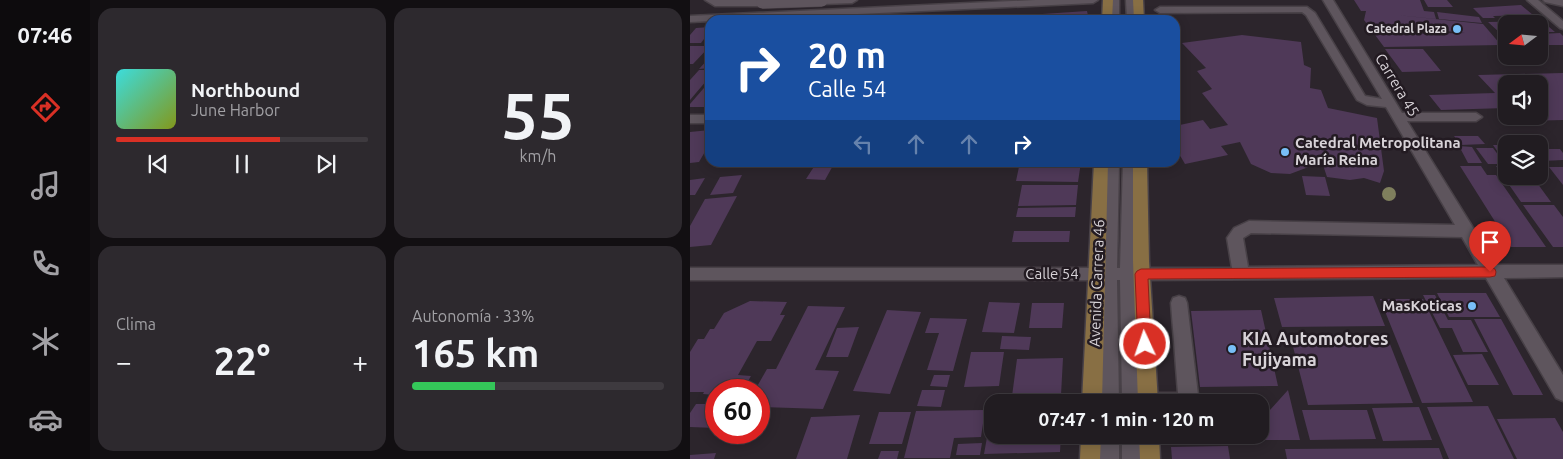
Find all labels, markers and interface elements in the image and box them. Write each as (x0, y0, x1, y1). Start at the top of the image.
north arrow (1498, 15, 1548, 65)
map controls (1498, 15, 1548, 185)
text: 07:46 (17, 22, 73, 47)
place label: Catedral Plaza (1366, 22, 1447, 35)
marker: Catedral Plaza (1451, 23, 1463, 35)
icon: right (725, 35, 790, 100)
text: 20 m (808, 35, 886, 75)
street label: Carrera 45 (1372, 50, 1423, 119)
button: sound (1498, 75, 1548, 125)
text: Calle 54 (808, 76, 886, 101)
text: 55 (501, 78, 575, 151)
text: Northbound (191, 79, 300, 101)
icon: directions (28, 90, 63, 125)
text: June Harbor (191, 101, 280, 119)
icon: left (849, 130, 877, 158)
icon: ahead (902, 130, 930, 158)
icon: ahead (955, 130, 983, 158)
icon: right (1008, 130, 1036, 158)
place label: Catedral Metropolitana María Reina (1295, 134, 1461, 168)
button: layers (1498, 135, 1548, 185)
marker: Catedral Metropolitana María Reina (1279, 146, 1291, 158)
text: km/h (520, 147, 556, 165)
icon: previous (144, 150, 172, 178)
icon: pause (228, 150, 256, 178)
icon: next (312, 150, 340, 178)
icon: music (28, 168, 63, 203)
street label: Avenida Carrera 46 (1086, 219, 1107, 347)
pin (1469, 221, 1511, 272)
icon: arrive (1476, 228, 1504, 256)
icon: phone (28, 246, 63, 281)
street label: Calle 54 (1025, 265, 1079, 282)
place label: MasKoticas (1382, 297, 1462, 314)
marker: MasKoticas (1466, 300, 1478, 312)
text: Autonomía · 33% (412, 307, 534, 325)
text: Clima (116, 315, 156, 333)
position arrow (1118, 317, 1170, 369)
icon: climate (28, 324, 63, 359)
place label: KIA Automotores Fujiyama (1242, 328, 1389, 369)
text: 165 km (412, 332, 539, 374)
text: 22° (214, 340, 270, 382)
marker: KIA Automotores Fujiyama (1226, 343, 1238, 355)
text: − (116, 346, 132, 377)
text: + (352, 346, 368, 377)
speed limit sign: 60 (705, 379, 770, 444)
icon: car (28, 402, 63, 437)
text: 07:47 · 1 min · 120 m (1039, 408, 1214, 430)

